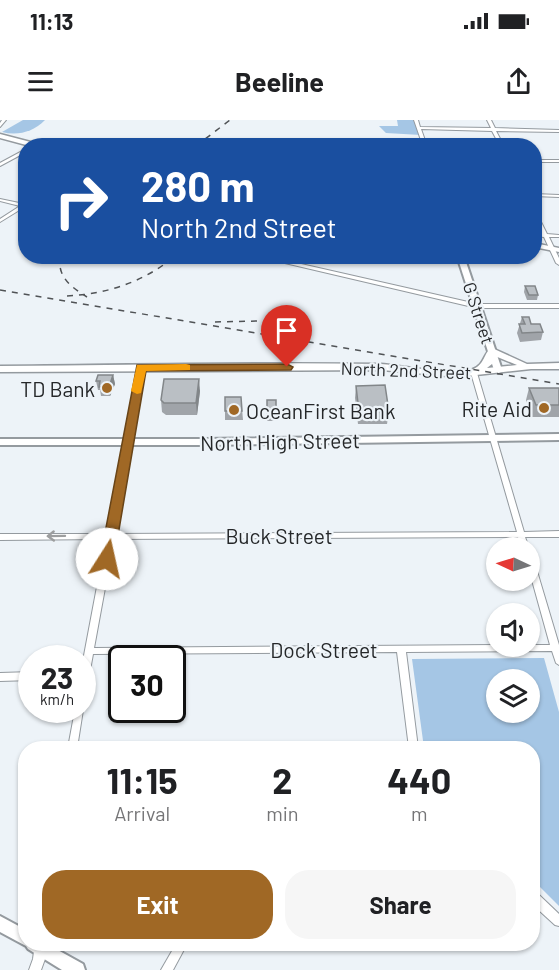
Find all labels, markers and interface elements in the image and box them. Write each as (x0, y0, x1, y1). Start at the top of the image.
text: 11:13 (30, 8, 73, 34)
icon: menu (24, 65, 57, 98)
text: Beeline (235, 65, 324, 97)
icon: share (502, 65, 535, 98)
text: 280 m (141, 160, 255, 210)
icon: right (42, 162, 120, 240)
text: North 2nd Street (141, 211, 337, 243)
street label: G Street (459, 279, 499, 347)
pin (261, 305, 312, 367)
icon: arrive (270, 314, 303, 347)
street label: North 2nd Street (340, 357, 472, 383)
place label: TD Bank (20, 376, 95, 401)
marker: TD Bank (100, 381, 114, 395)
place label: Rite Aid (462, 396, 532, 421)
place label: OceanFirst Bank (246, 398, 395, 423)
marker: Rite Aid (537, 401, 551, 415)
marker: OceanFirst Bank (227, 403, 241, 417)
street label: North High Street (200, 427, 360, 455)
street label: Buck Street (225, 523, 333, 548)
position arrow (75, 527, 139, 591)
one-way arrow (46, 530, 66, 542)
north arrow (486, 537, 540, 591)
map controls (486, 537, 540, 723)
button: sound (486, 603, 540, 657)
street label: Dock Street (270, 637, 378, 662)
speed limit sign: 30 (108, 645, 186, 723)
text: 23 (41, 659, 73, 695)
button: layers (486, 669, 540, 723)
text: km/h (40, 690, 74, 708)
text: 11:15 (107, 758, 178, 801)
text: 2 (272, 758, 293, 801)
text: 440 (387, 758, 451, 801)
text: Arrival (114, 801, 170, 825)
text: min (266, 801, 299, 825)
text: m (411, 801, 428, 825)
button: Exit (42, 870, 273, 939)
button: Share (285, 870, 516, 939)

